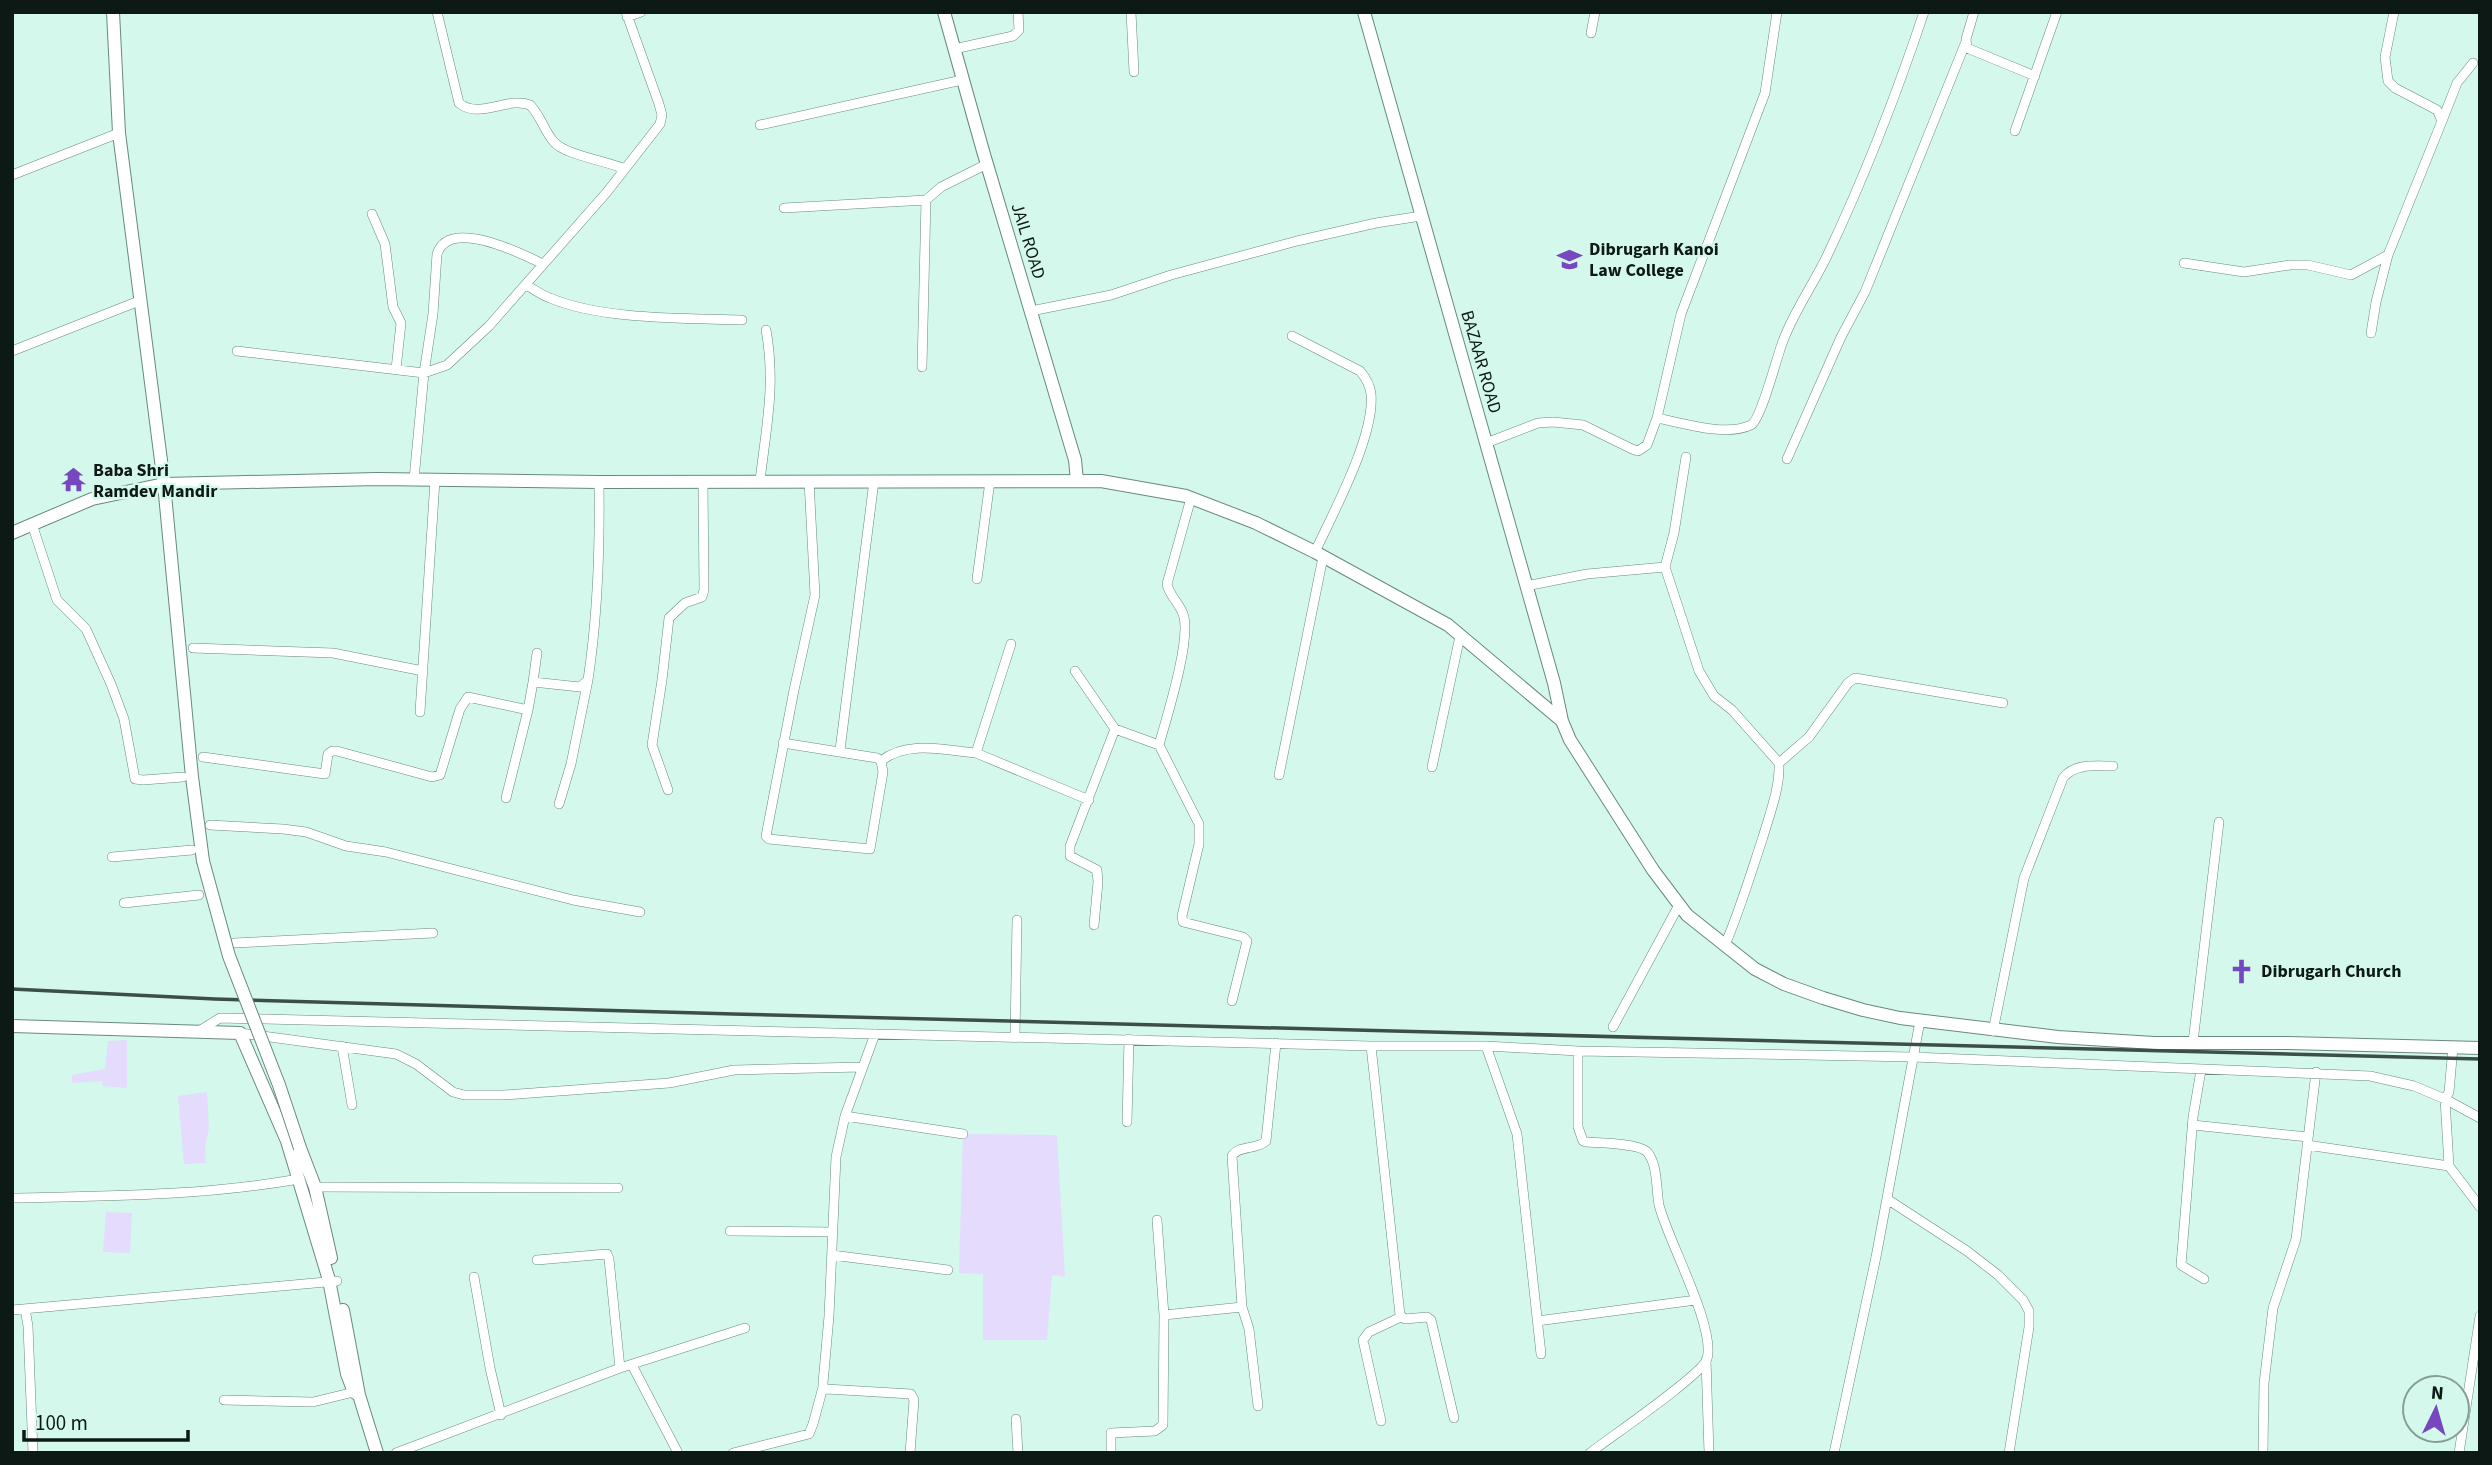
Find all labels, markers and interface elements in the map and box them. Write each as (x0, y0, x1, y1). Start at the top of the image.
street label: JAIL ROAD (1005, 200, 1051, 282)
place label: Dibrugarh Kanoi Law College (1589, 237, 1719, 283)
school or university icon: Dibrugarh Kanoi Law College (1555, 245, 1583, 273)
street label: BAZAAR ROAD (1454, 308, 1508, 416)
place label: Baba Shri Ramdev Mandir (93, 458, 218, 504)
temple icon: Baba Shri Ramdev Mandir (59, 466, 87, 494)
church icon: Dibrugarh Church (2227, 957, 2255, 985)
place label: Dibrugarh Church (2261, 959, 2402, 984)
north arrow (2401, 1374, 2471, 1444)
text: N (2430, 1380, 2445, 1408)
scale bar (24, 1398, 189, 1442)
text: 100 m (35, 1408, 88, 1438)

